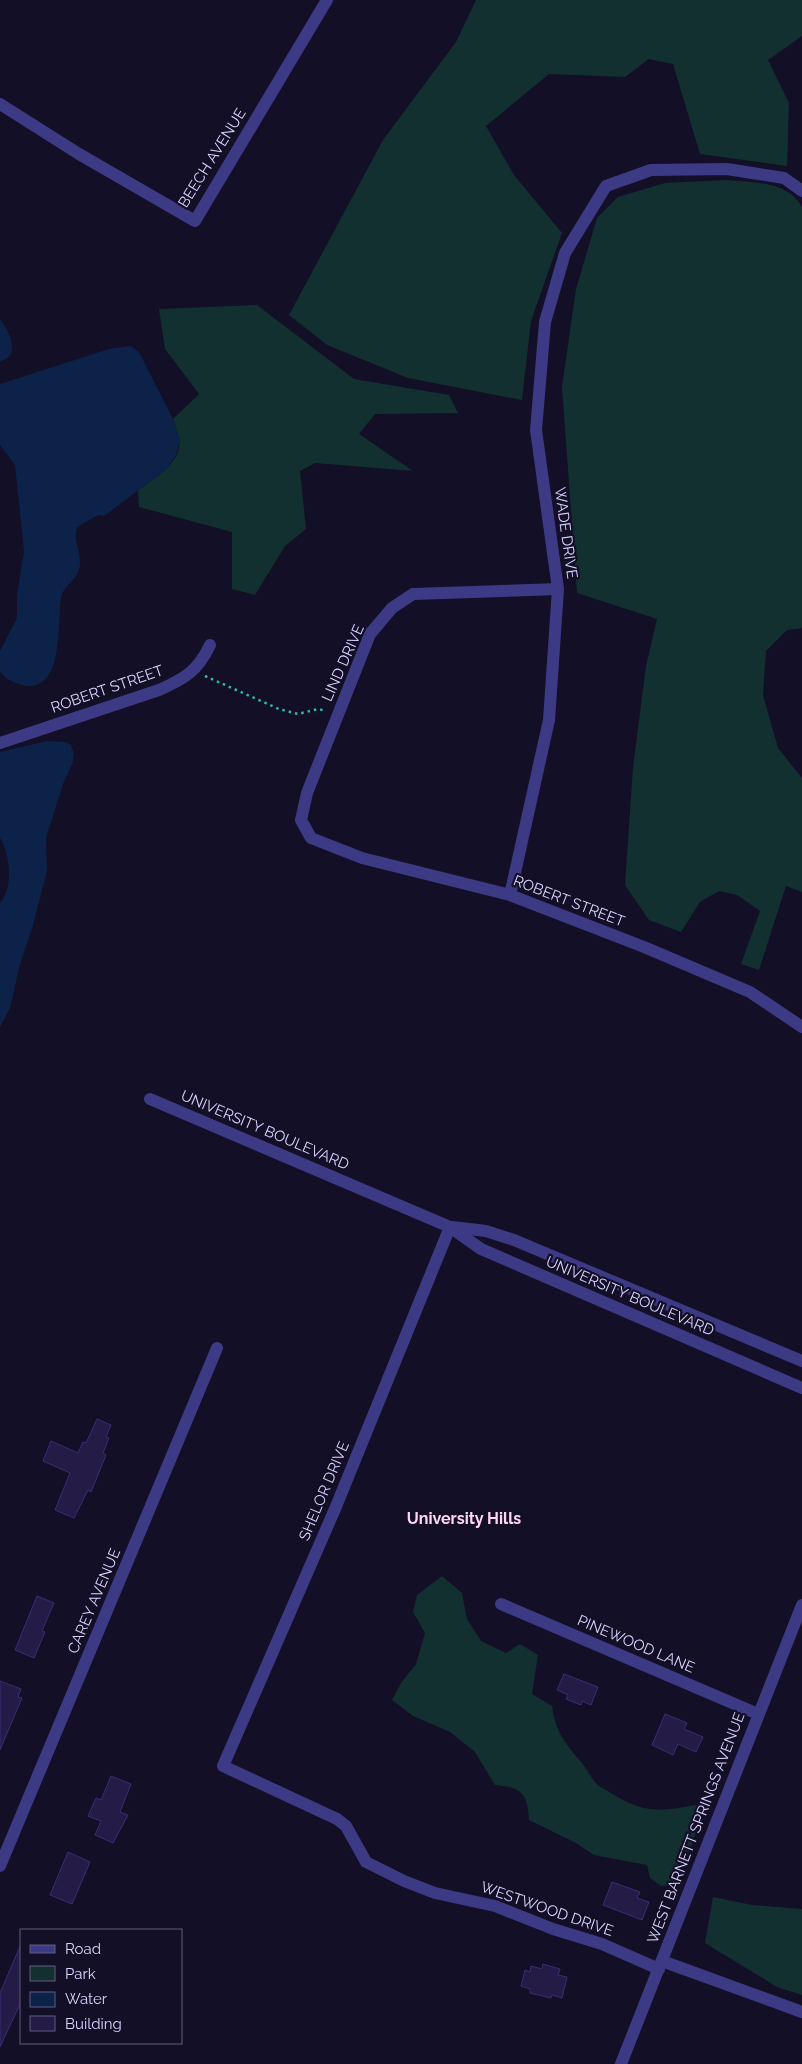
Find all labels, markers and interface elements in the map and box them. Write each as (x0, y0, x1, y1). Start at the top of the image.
street label: BEECH AVENUE (174, 105, 250, 211)
street label: WADE DRIVE (551, 486, 581, 580)
street label: LIND DRIVE (318, 622, 368, 704)
street label: ROBERT STREET (48, 661, 166, 717)
street label: ROBERT STREET (511, 871, 627, 931)
street label: UNIVERSITY BOULEVARD (178, 1086, 352, 1174)
street label: UNIVERSITY BOULEVARD (543, 1252, 717, 1340)
street label: SHELOR DRIVE (295, 1439, 353, 1543)
district label: University Hills (407, 1509, 521, 1528)
street label: CAREY AVENUE (64, 1546, 124, 1656)
street label: PINEWOOD LANE (575, 1611, 697, 1677)
street label: WEST BARNETT SPRINGS AVENUE (644, 1710, 748, 1946)
street label: WESTWOOD DRIVE (478, 1878, 616, 1940)
legend (20, 1929, 182, 2044)
text: Road (65, 1940, 101, 1958)
text: Park (65, 1965, 96, 1983)
text: Water (65, 1990, 108, 2008)
text: Building (65, 2015, 122, 2033)

